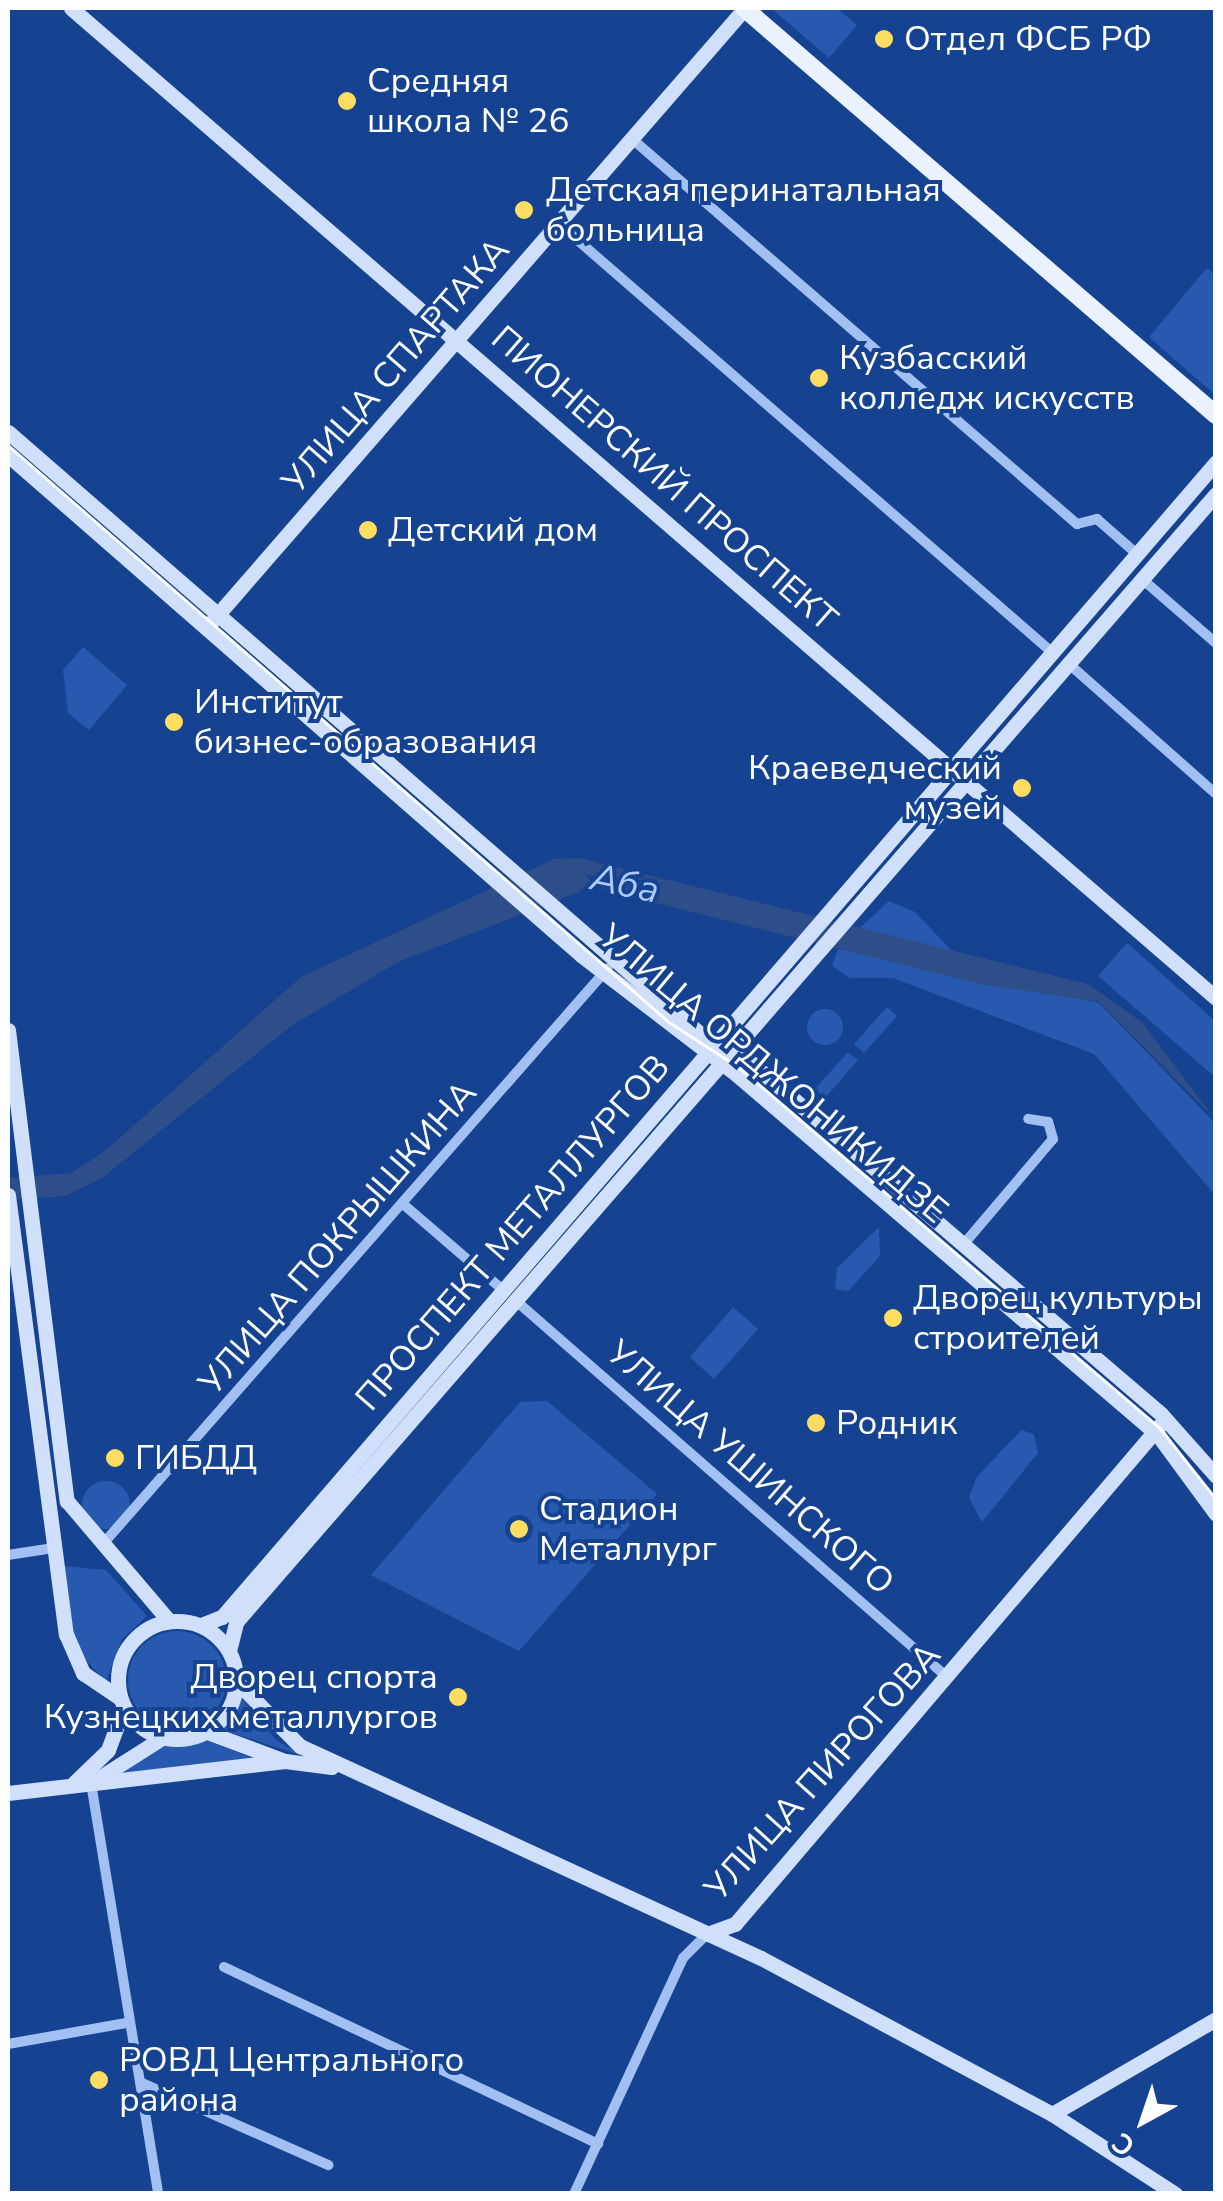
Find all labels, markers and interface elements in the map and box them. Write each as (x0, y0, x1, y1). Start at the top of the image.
place label: Отдел ФСБ РФ (904, 18, 1152, 60)
marker: Отдел ФСБ РФ (873, 28, 895, 50)
place label: Средняя школа № 26 (367, 60, 570, 142)
marker: Средняя школа № 26 (336, 90, 358, 112)
place label: Детская перинатальная больница (546, 169, 941, 251)
marker: Детская перинатальная больница (511, 197, 537, 223)
street label: УЛИЦА СПАРТАКА (274, 230, 518, 502)
street label: ПИОНЕРСКИЙ ПРОСПЕКТ (483, 318, 845, 640)
place label: Кузбасский колледж искусств (839, 337, 1135, 419)
marker: Кузбасский колледж искусств (808, 367, 830, 389)
place label: Детский дом (388, 509, 598, 551)
marker: Детский дом (357, 519, 379, 541)
place label: Институт бизнес-образования (194, 681, 537, 763)
marker: Институт бизнес-образования (163, 711, 185, 733)
place label: Краеведческий музей (748, 747, 1002, 829)
marker: Краеведческий музей (1011, 777, 1033, 799)
water label: Аба (587, 855, 663, 913)
street label: УЛИЦА ОРДЖОНИКИДЗЕ (590, 916, 956, 1232)
street label: ПРОСПЕКТ МЕТАЛЛУРГОВ (347, 1047, 679, 1419)
street label: УЛИЦА ПОКРЫШКИНА (190, 1073, 486, 1403)
place label: Дворец культуры строителей (913, 1277, 1203, 1359)
marker: Дворец культуры строителей (882, 1307, 904, 1329)
street label: УЛИЦА УШИНСКОГО (598, 1332, 902, 1604)
place label: Родник (836, 1402, 958, 1444)
marker: Родник (805, 1412, 827, 1434)
place label: ГИБДД (135, 1437, 257, 1479)
marker: ГИБДД (104, 1447, 126, 1469)
place label: Стадион Металлург (539, 1488, 717, 1570)
marker: Стадион Металлург (508, 1518, 530, 1540)
street label: УЛИЦА ПИРОГОВА (696, 1635, 950, 1909)
place label: Дворец спорта Кузнецких металлургов (44, 1656, 438, 1738)
marker: Дворец спорта Кузнецких металлургов (447, 1686, 469, 1708)
place label: РОВД Центрального района (119, 2039, 464, 2121)
marker: РОВД Центрального района (88, 2069, 110, 2091)
north arrow (1093, 2071, 1193, 2171)
text: С (1104, 2123, 1143, 2165)

